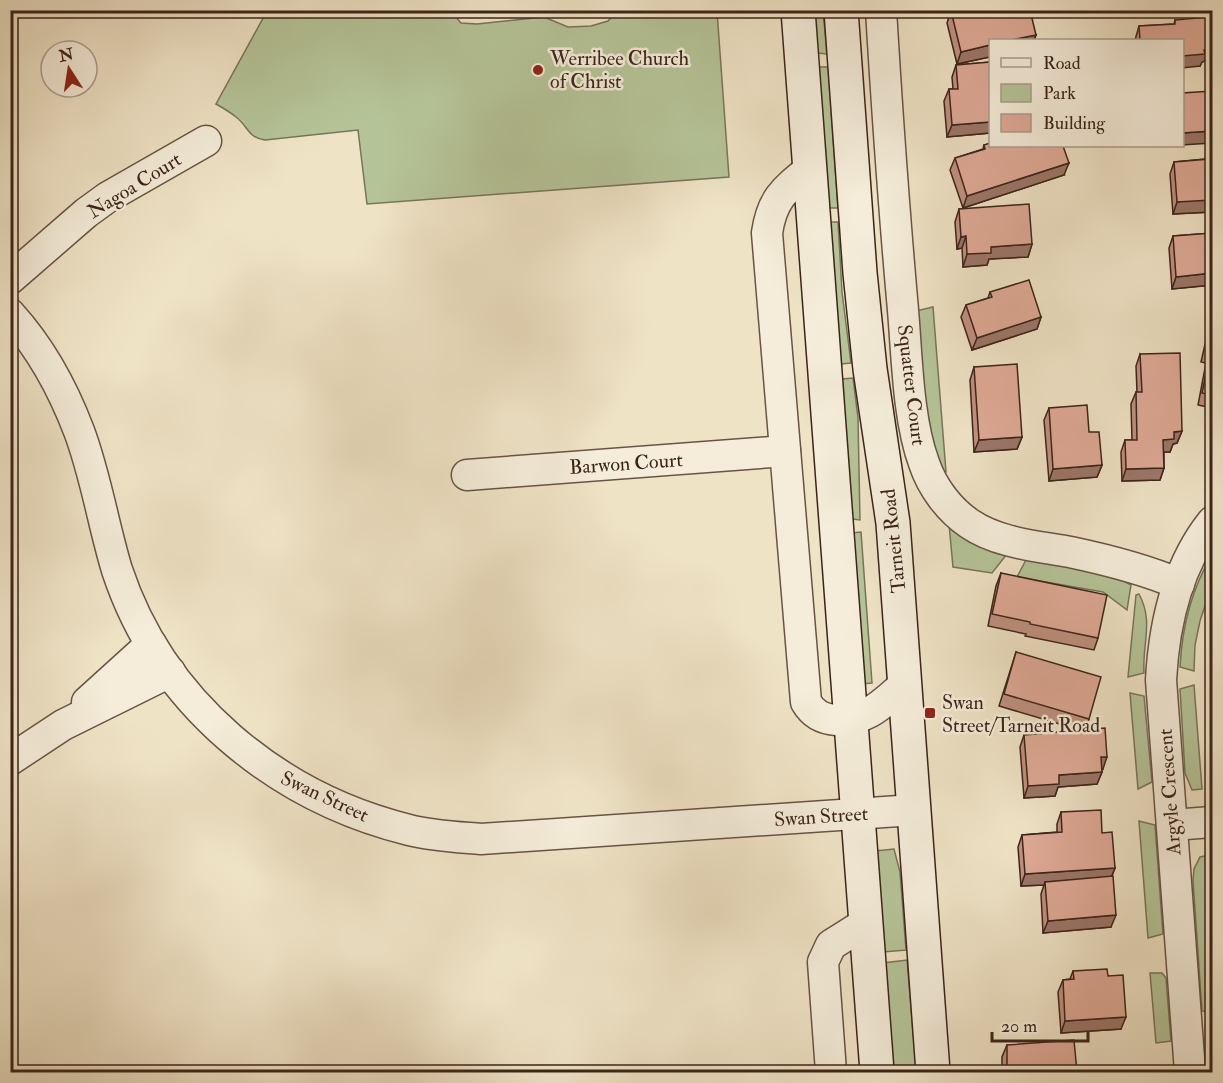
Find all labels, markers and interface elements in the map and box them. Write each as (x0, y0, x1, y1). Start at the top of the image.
north arrow (39, 39, 99, 99)
legend (989, 39, 1184, 147)
text: N (56, 44, 76, 67)
place label: Werribee Church of Christ (549, 46, 690, 94)
text: Road (1043, 52, 1081, 75)
marker: Werribee Church of Christ (531, 63, 545, 77)
text: Park (1043, 82, 1076, 105)
text: Building (1043, 112, 1106, 135)
street label: Nagoa Court (83, 146, 186, 224)
street label: Squatter Court (892, 323, 931, 447)
street label: Barwon Court (568, 447, 684, 480)
street label: Tarneit Road (876, 487, 911, 594)
place label: Swan Street/Tarneit Road (942, 690, 1100, 738)
marker: Swan Street/Tarneit Road (923, 706, 937, 720)
street label: Argyle Crescent (1153, 727, 1186, 857)
street label: Swan Street (277, 765, 373, 828)
street label: Swan Street (773, 801, 869, 832)
scale bar (992, 1005, 1088, 1043)
text: 20 m (1001, 1015, 1037, 1038)

